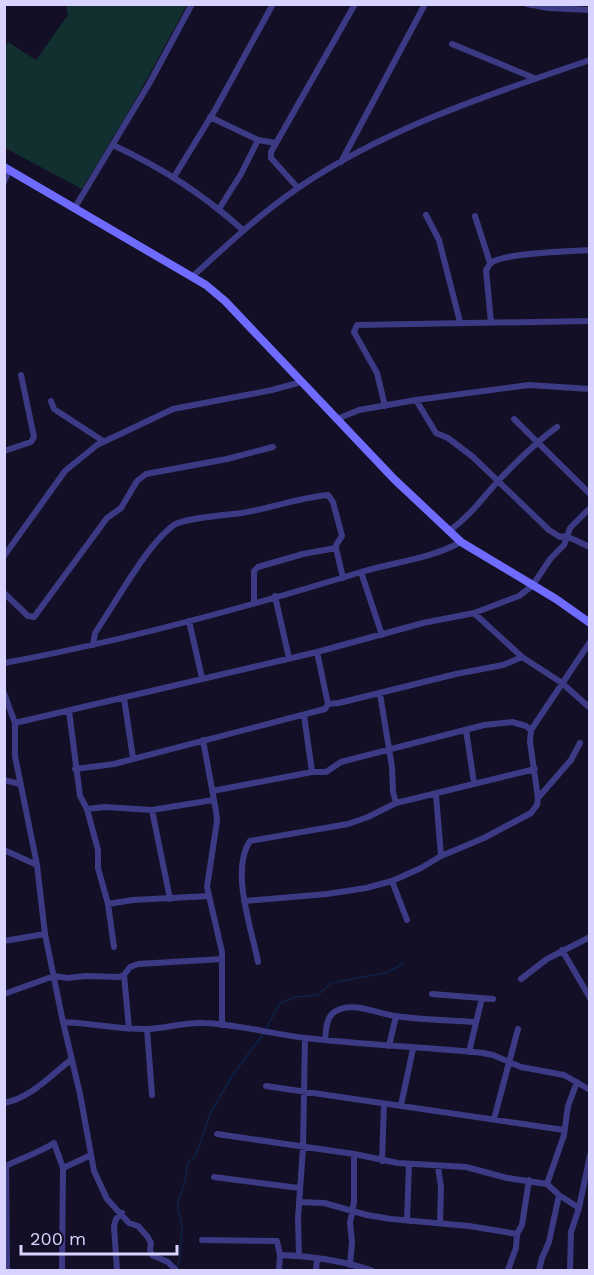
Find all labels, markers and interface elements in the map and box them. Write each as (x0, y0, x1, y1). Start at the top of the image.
scale bar (21, 1218, 177, 1256)
text: 200 m (30, 1228, 86, 1249)

